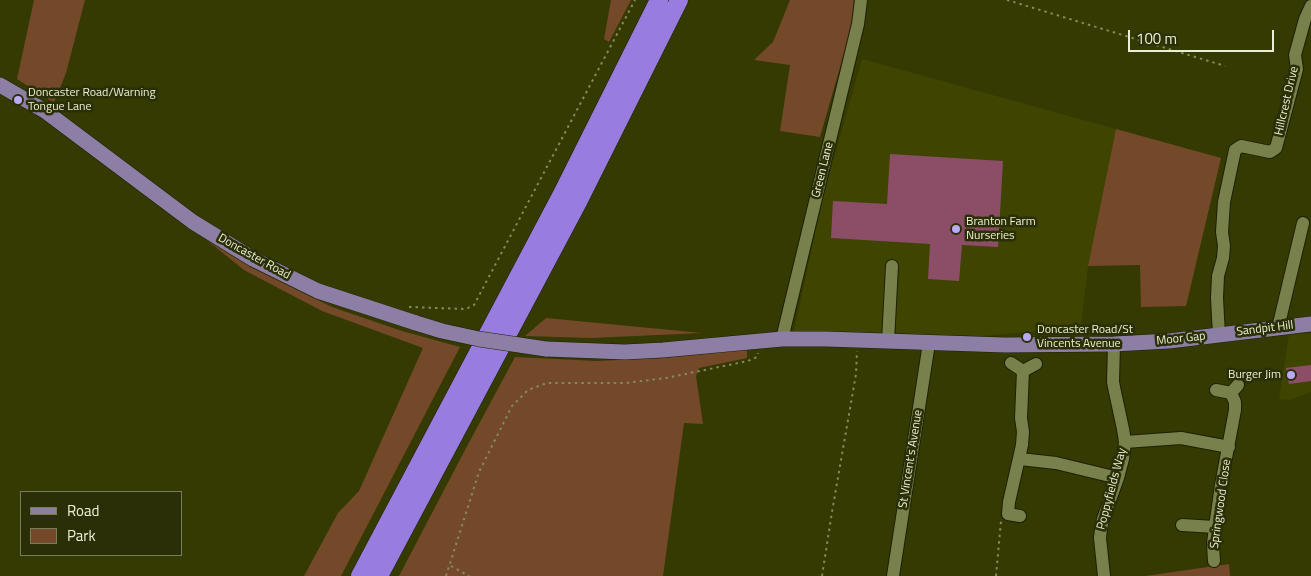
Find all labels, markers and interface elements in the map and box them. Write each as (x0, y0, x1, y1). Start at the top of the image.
scale bar (1131, 20, 1277, 52)
text: 100 m (1136, 27, 1177, 50)
street label: Hillcrest Drive (1272, 65, 1302, 137)
place label: Doncaster Road/Warning Tongue Lane (28, 86, 156, 114)
marker: Doncaster Road/Warning Tongue Lane (12, 94, 24, 106)
street label: Green Lane (809, 141, 837, 199)
place label: Branton Farm Nurseries (966, 215, 1036, 243)
marker: Branton Farm Nurseries (950, 223, 962, 235)
street label: Doncaster Road (215, 231, 293, 283)
street label: Sandpit Hill (1236, 318, 1294, 340)
place label: Doncaster Road/St Vincents Avenue (1037, 323, 1133, 351)
street label: Moor Gap (1156, 329, 1206, 349)
marker: Doncaster Road/St Vincents Avenue (1021, 331, 1033, 343)
place label: Burger Jim (1228, 368, 1281, 382)
marker: Burger Jim (1285, 369, 1297, 381)
street label: St Vincent's Avenue (896, 409, 926, 509)
street label: Poppyfields Way (1094, 447, 1130, 531)
street label: Springwood Close (1208, 458, 1234, 550)
legend (20, 491, 182, 556)
text: Road (67, 499, 99, 522)
text: Park (67, 524, 96, 547)

